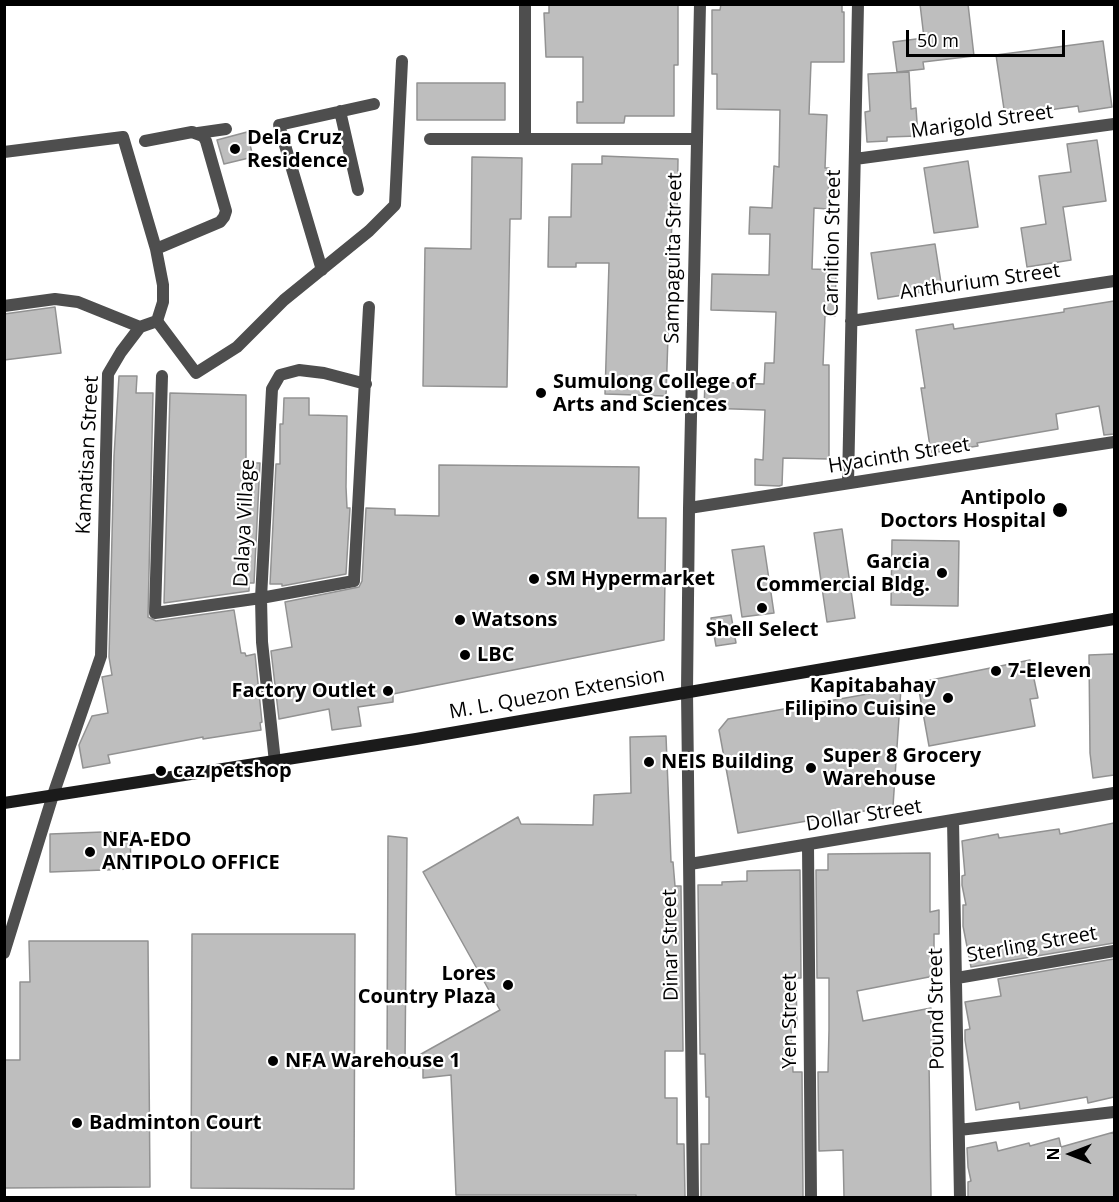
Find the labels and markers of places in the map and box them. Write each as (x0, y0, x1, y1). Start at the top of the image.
place label: Dela Cruz Residence (247, 126, 348, 173)
marker: Dela Cruz Residence (228, 142, 242, 156)
place label: Sumulong College of Arts and Sciences (553, 370, 756, 417)
marker: Sumulong College of Arts and Sciences (534, 386, 548, 400)
place label: Antipolo Doctors Hospital (880, 486, 1046, 533)
marker: Antipolo Doctors Hospital (1051, 501, 1069, 519)
place label: Garcia Commercial Bldg. (756, 550, 930, 597)
marker: Garcia Commercial Bldg. (935, 566, 949, 580)
place label: SM Hypermarket (546, 567, 715, 591)
marker: SM Hypermarket (527, 572, 541, 586)
marker: Shell Select (755, 601, 769, 615)
place label: Watsons (472, 608, 558, 632)
marker: Watsons (453, 613, 467, 627)
place label: Shell Select (705, 618, 819, 642)
place label: LBC (477, 643, 514, 667)
marker: LBC (458, 648, 472, 662)
place label: 7-Eleven (1008, 659, 1091, 683)
marker: 7-Eleven (989, 664, 1003, 678)
place label: Kapitabahay Filipino Cuisine (784, 674, 936, 721)
place label: Factory Outlet (232, 679, 376, 703)
marker: Factory Outlet (381, 684, 395, 698)
marker: Kapitabahay Filipino Cuisine (941, 691, 955, 705)
place label: Super 8 Grocery Warehouse (823, 744, 981, 791)
place label: NEIS Building (661, 750, 793, 774)
marker: NEIS Building (642, 755, 656, 769)
place label: caz petshop (173, 759, 292, 783)
marker: Super 8 Grocery Warehouse (804, 761, 818, 775)
marker: caz petshop (154, 764, 168, 778)
place label: NFA-EDO ANTIPOLO OFFICE (102, 828, 280, 875)
marker: NFA-EDO ANTIPOLO OFFICE (83, 845, 97, 859)
place label: Lores Country Plaza (358, 962, 496, 1009)
marker: Lores Country Plaza (501, 978, 515, 992)
place label: NFA Warehouse 1 (285, 1049, 461, 1073)
marker: NFA Warehouse 1 (266, 1054, 280, 1068)
place label: Badminton Court (89, 1111, 262, 1135)
marker: Badminton Court (70, 1116, 84, 1130)

